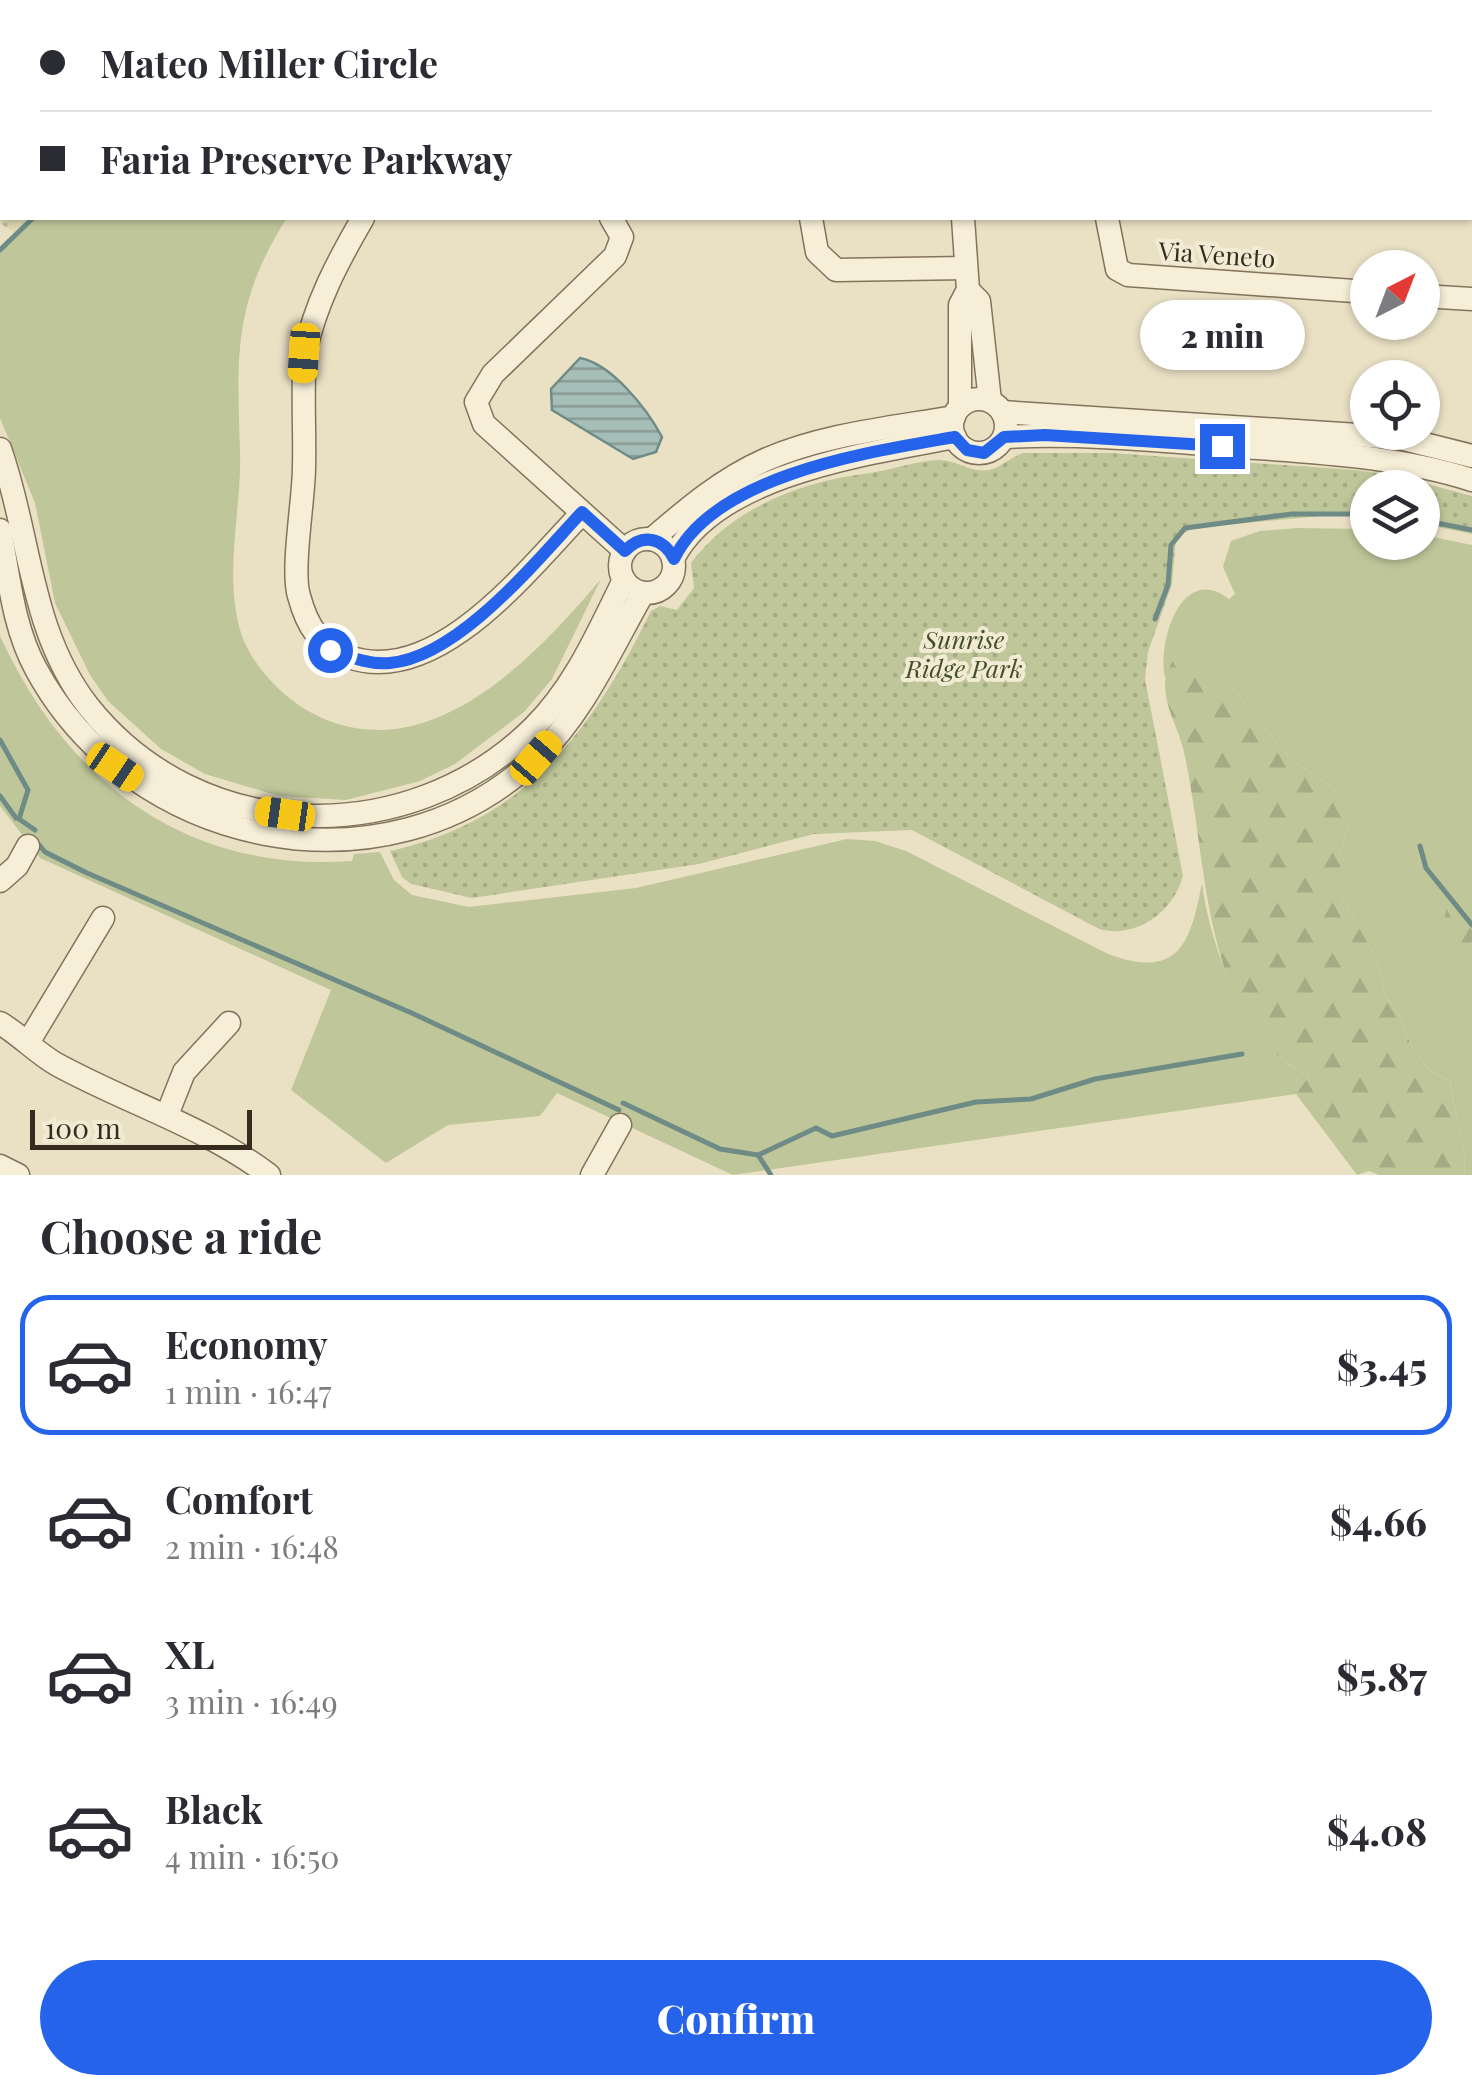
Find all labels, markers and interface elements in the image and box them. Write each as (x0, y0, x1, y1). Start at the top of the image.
text: Mateo Miller Circle (100, 37, 438, 88)
text: Faria Preserve Parkway (100, 133, 512, 184)
street label: Via Veneto (1157, 233, 1277, 274)
north arrow (1350, 250, 1440, 340)
map controls (1350, 250, 1440, 560)
callout: 2 min (1140, 301, 1304, 371)
text: 2 min (1181, 313, 1264, 356)
car (287, 322, 321, 384)
button: locate (1350, 360, 1440, 450)
route end (1200, 424, 1245, 469)
button: layers (1350, 470, 1440, 560)
park label: Sunrise Ridge Park (904, 622, 1023, 684)
route start (308, 628, 353, 673)
car (505, 726, 567, 790)
car (82, 738, 148, 796)
car (253, 795, 317, 833)
scale bar (30, 1105, 252, 1150)
text: 100 m (45, 1109, 121, 1146)
text: Choose a ride (40, 1205, 322, 1265)
text: Economy (165, 1318, 328, 1369)
icon: car (45, 1320, 135, 1410)
text: $3.45 (1337, 1340, 1427, 1391)
text: 1 min · 16:47 (165, 1369, 331, 1412)
text: Comfort (165, 1473, 313, 1524)
icon: car (45, 1475, 135, 1565)
text: $4.66 (1330, 1495, 1427, 1546)
text: 2 min · 16:48 (165, 1524, 339, 1567)
text: XL (165, 1628, 214, 1679)
icon: car (45, 1630, 135, 1720)
text: $5.87 (1336, 1650, 1427, 1701)
text: 3 min · 16:49 (165, 1679, 338, 1722)
text: Black (165, 1783, 263, 1834)
icon: car (45, 1785, 135, 1875)
text: $4.08 (1327, 1805, 1427, 1856)
text: 4 min · 16:50 (165, 1834, 339, 1877)
button: Confirm (40, 1960, 1432, 2075)

